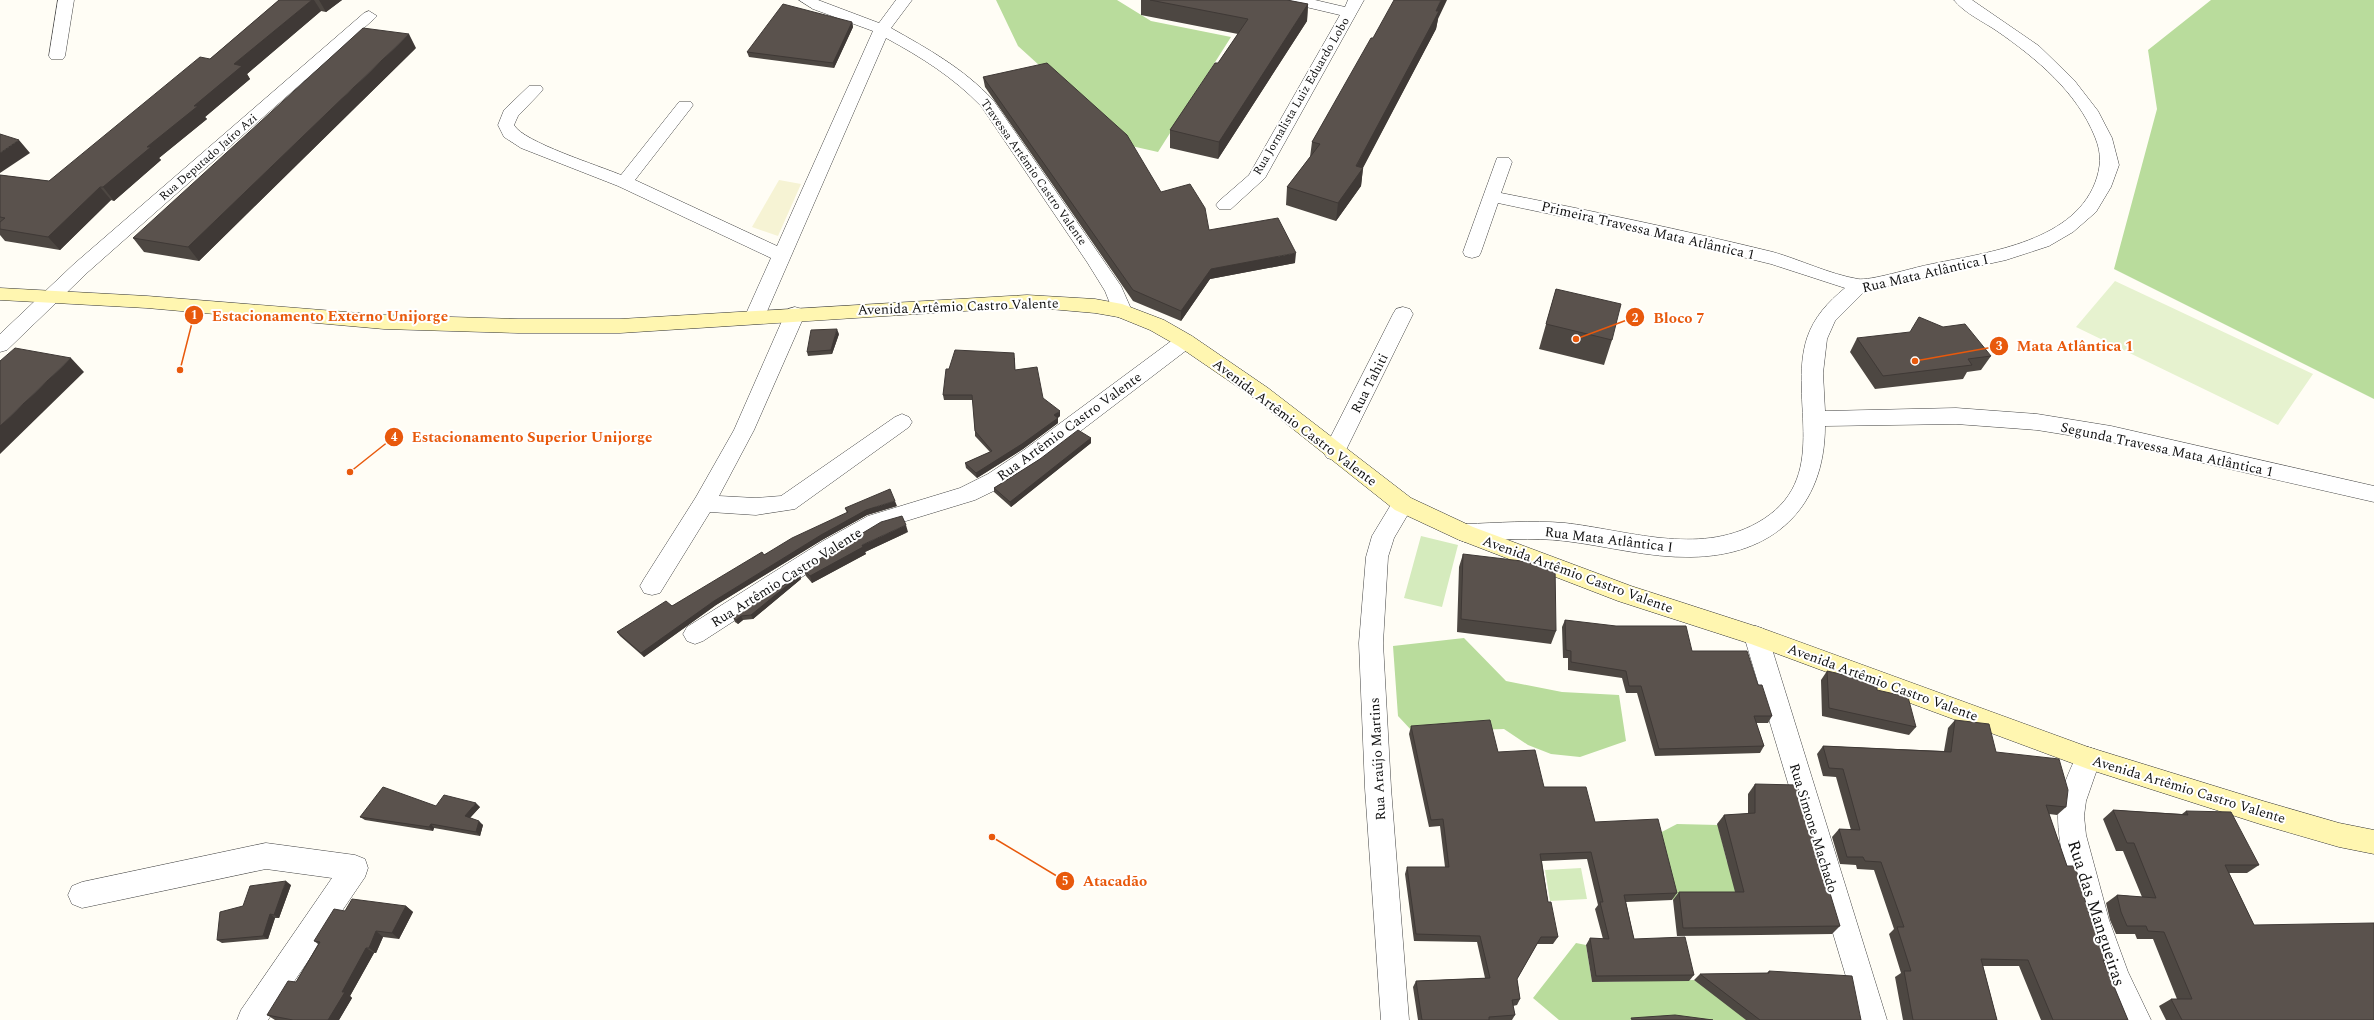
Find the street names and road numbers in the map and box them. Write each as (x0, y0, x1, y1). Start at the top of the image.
street label: Rua Jornalista Luiz Eduardo Lobo (1248, 14, 1355, 179)
street label: Travessa Artêmio Castro Valente (976, 95, 1092, 250)
street label: Rua Deputado Jaíro Azi (155, 109, 262, 206)
street label: Primeira Travessa Mata Atlântica 1 (1539, 196, 1757, 265)
street label: Rua Mata Atlântica I (1860, 249, 1990, 298)
street label: Avenida Artêmio Castro Valente (857, 292, 1059, 321)
street label: Rua Tahiti (1345, 350, 1394, 417)
street label: Avenida Artêmio Castro Valente (1208, 353, 1382, 491)
street label: Rua Artêmio Castro Valente (993, 366, 1146, 486)
street label: Segunda Travessa Mata Atlântica 1 (2059, 417, 2275, 482)
street label: Rua Mata Atlântica I (1544, 521, 1674, 558)
street label: Rua Artêmio Castro Valente (707, 522, 866, 633)
street label: Avenida Artêmio Castro Valente (1480, 530, 1676, 619)
street label: Avenida Artêmio Castro Valente (1785, 638, 1981, 727)
street label: Rua Araújo Martins (1364, 697, 1391, 821)
street label: Avenida Artêmio Castro Valente (2090, 750, 2288, 829)
street label: Rua Simone Machado (1784, 761, 1843, 896)
street label: Rua das Mangueiras (2060, 837, 2132, 990)

